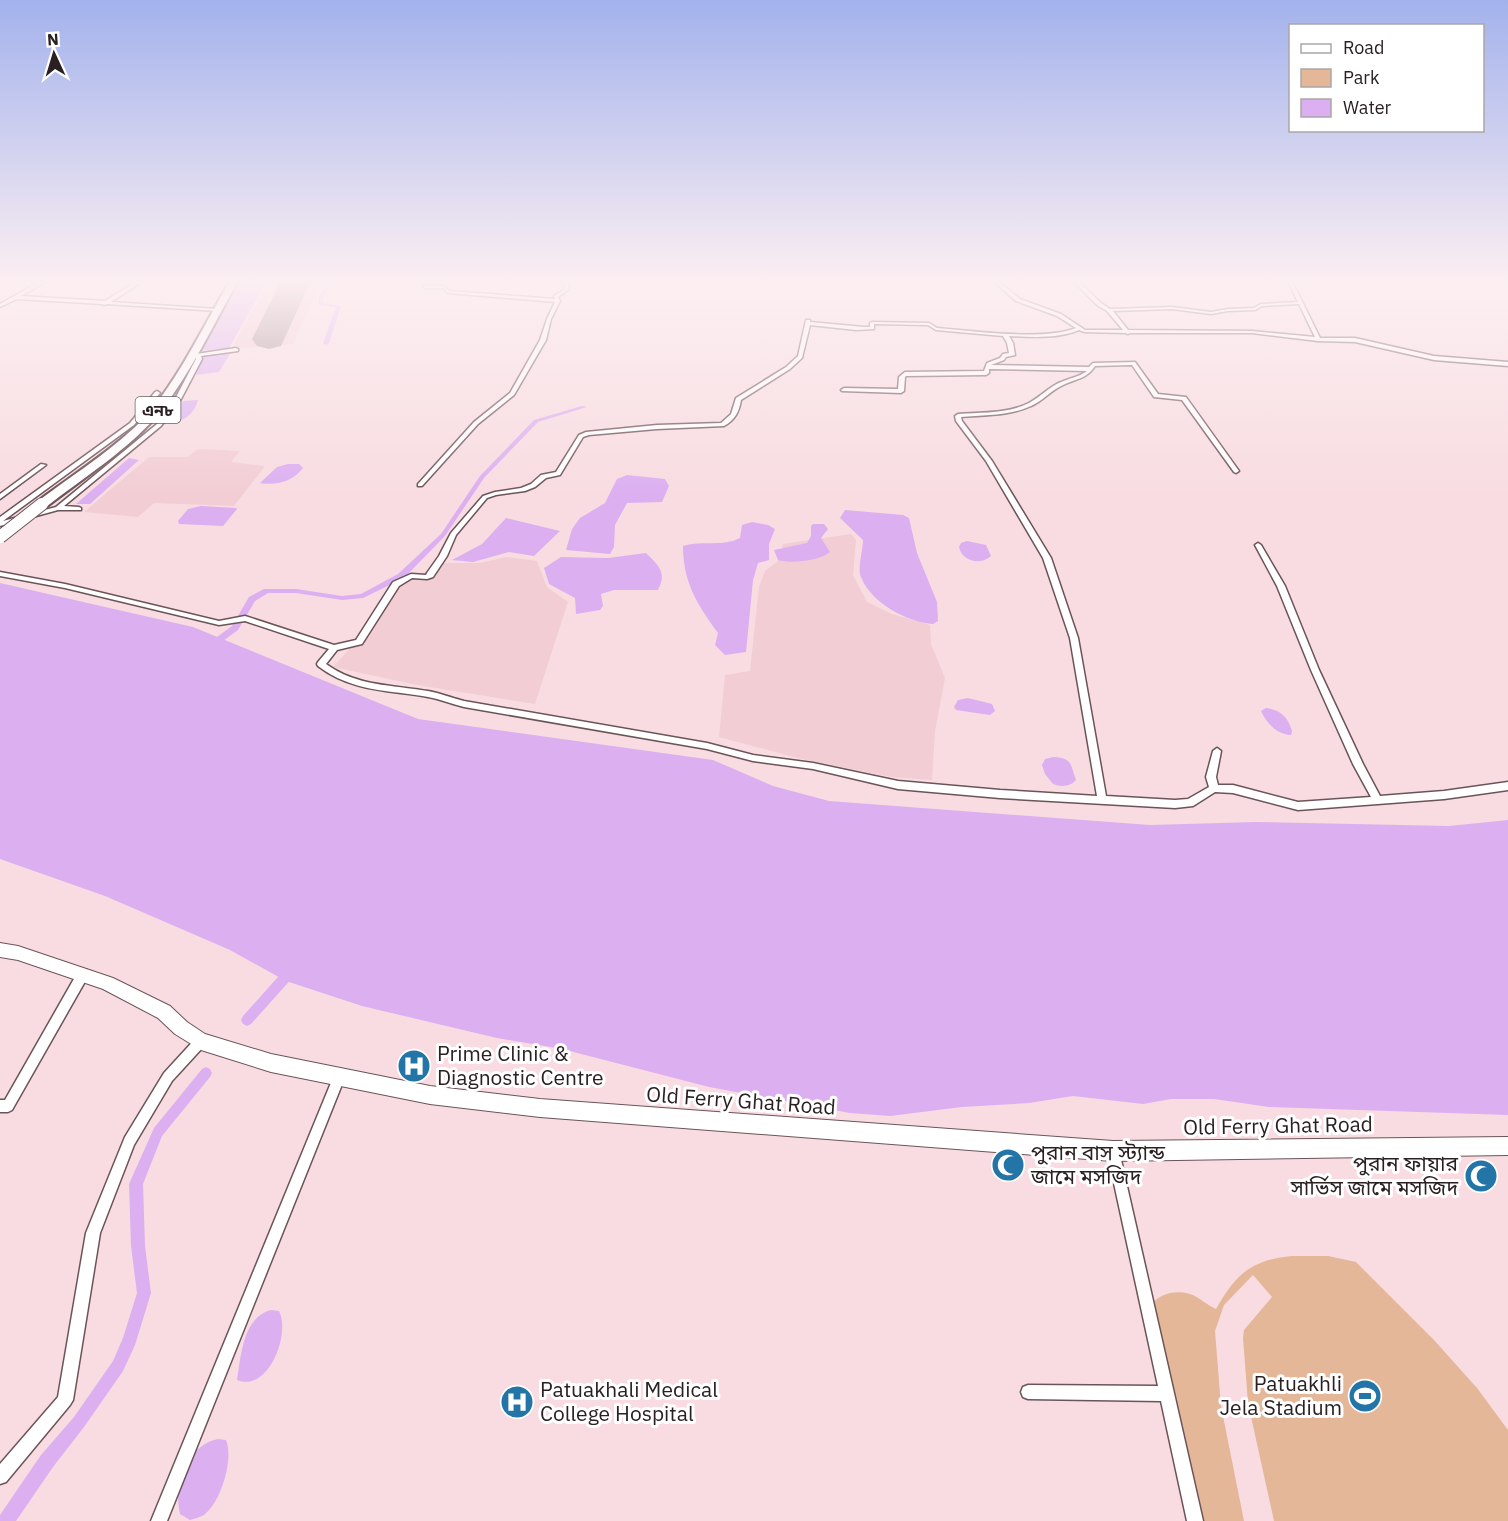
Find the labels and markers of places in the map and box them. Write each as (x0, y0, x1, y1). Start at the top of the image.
place label: Prime Clinic & Diagnostic Centre (437, 1039, 604, 1091)
hospital icon: Prime Clinic & Diagnostic Centre (396, 1048, 432, 1084)
place label: পুরান বাস স্ট্যান্ড জামে মসজিদ (1030, 1138, 1165, 1190)
mosque icon: পুরান বাস স্ট্যান্ড জামে মসজিদ (990, 1147, 1026, 1183)
place label: পুরান ফায়ার সার্ভিস জামে মসজিদ (1290, 1149, 1458, 1201)
mosque icon: পুরান ফায়ার সার্ভিস জামে মসজিদ (1463, 1158, 1499, 1194)
place label: Patuakhli Jela Stadium (1219, 1369, 1342, 1421)
place label: Patuakhali Medical College Hospital (540, 1375, 718, 1427)
sports icon: Patuakhli Jela Stadium (1347, 1378, 1383, 1414)
hospital icon: Patuakhali Medical College Hospital (499, 1384, 535, 1420)

